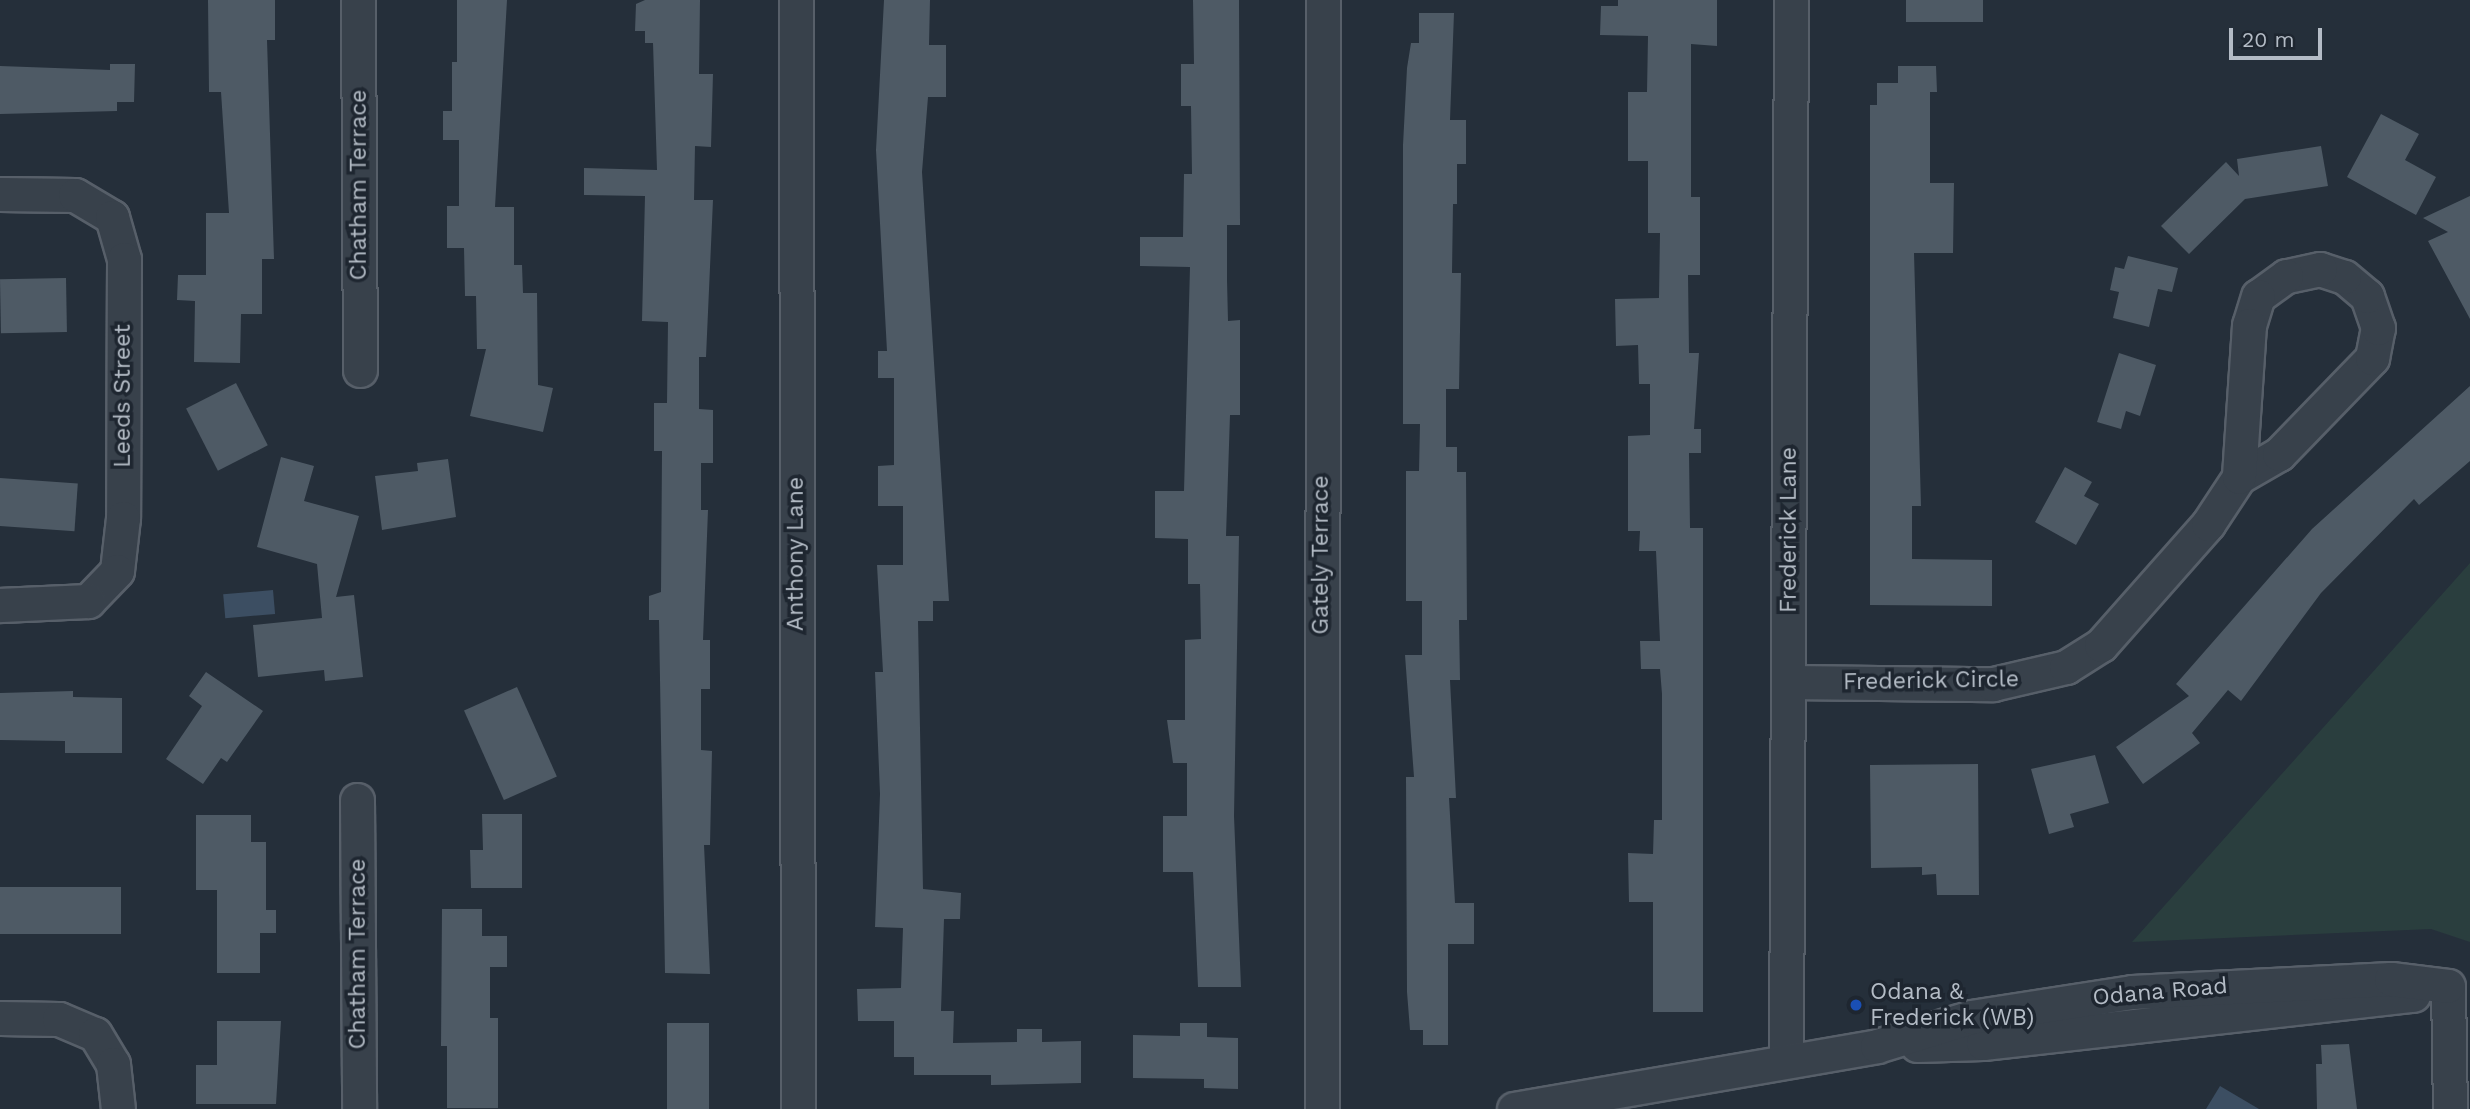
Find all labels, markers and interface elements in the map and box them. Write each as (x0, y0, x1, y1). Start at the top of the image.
scale bar (2232, 14, 2325, 58)
text: 20 m (2242, 27, 2294, 52)
street label: Chatham Terrace (345, 89, 373, 281)
street label: Leeds Street (109, 324, 137, 468)
street label: Frederick Lane (1775, 447, 1803, 613)
street label: Gately Terrace (1307, 475, 1335, 635)
street label: Anthony Lane (782, 477, 810, 631)
street label: Frederick Circle (1843, 666, 2019, 696)
street label: Chatham Terrace (344, 858, 372, 1050)
street label: Odana Road (2091, 972, 2229, 1012)
place label: Odana & Frederick (WB) (1870, 978, 2035, 1032)
marker: Odana & Frederick (WB) (1848, 997, 1864, 1013)

